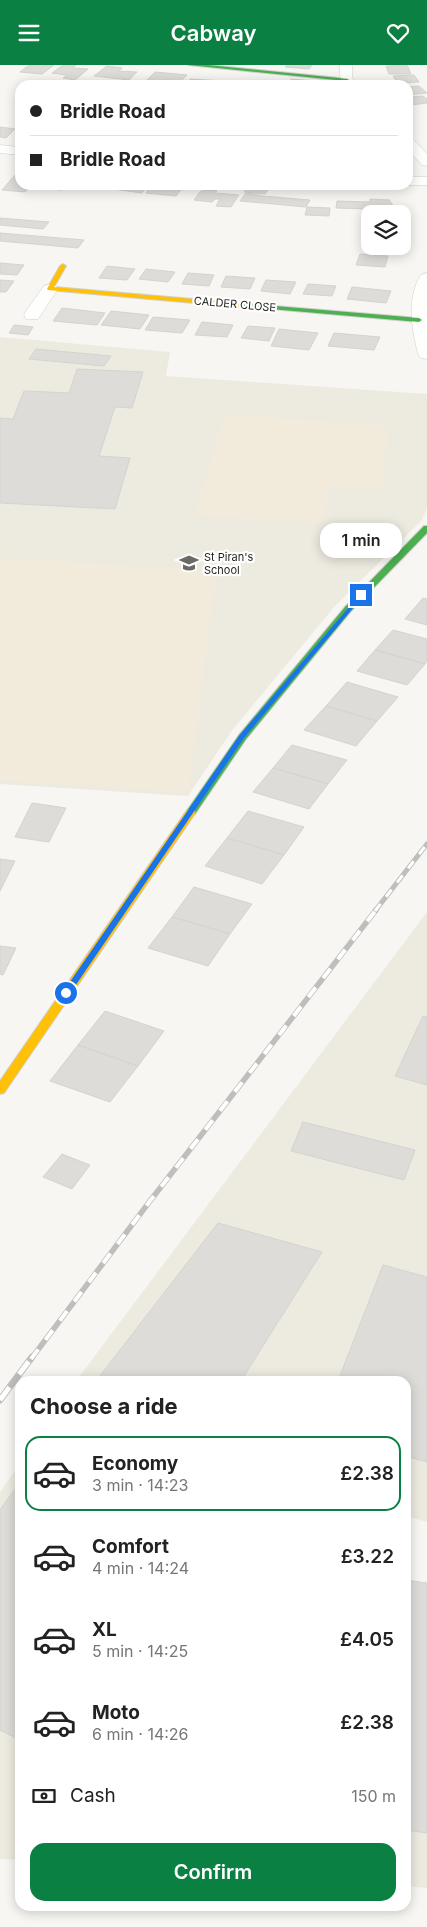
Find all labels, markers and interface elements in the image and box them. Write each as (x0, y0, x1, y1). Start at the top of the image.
icon: menu (15, 19, 43, 47)
icon: heart (384, 19, 412, 47)
text: Cabway (171, 20, 256, 46)
text: Bridle Road (60, 100, 166, 123)
text: Bridle Road (60, 148, 166, 171)
map controls (361, 205, 411, 255)
button: layers (361, 205, 411, 255)
street label: CALDER CLOSE (193, 293, 277, 315)
callout: 1 min (320, 523, 402, 557)
text: 1 min (341, 530, 381, 550)
place label: St Piran's School (204, 550, 254, 577)
school or university icon: St Piran's School (178, 552, 200, 574)
route end (350, 584, 372, 606)
route start (55, 982, 77, 1004)
text: Choose a ride (30, 1393, 178, 1419)
icon: car (32, 1451, 77, 1496)
text: Economy (92, 1452, 178, 1475)
text: £2.38 (340, 1462, 394, 1485)
text: 3 min · 14:23 (92, 1475, 188, 1495)
icon: car (32, 1534, 77, 1579)
text: Comfort (92, 1535, 169, 1558)
text: £3.22 (341, 1545, 394, 1568)
text: 4 min · 14:24 (92, 1558, 189, 1578)
icon: car (32, 1617, 77, 1662)
text: XL (92, 1618, 117, 1641)
text: £4.05 (340, 1628, 394, 1651)
text: 5 min · 14:25 (92, 1641, 188, 1661)
icon: car (32, 1700, 77, 1745)
text: Moto (92, 1701, 140, 1724)
text: £2.38 (340, 1711, 394, 1734)
text: 6 min · 14:26 (92, 1724, 189, 1744)
icon: cash (30, 1782, 58, 1810)
text: Cash (70, 1784, 116, 1807)
text: 150 m (351, 1786, 396, 1806)
button: Confirm (30, 1843, 396, 1901)

